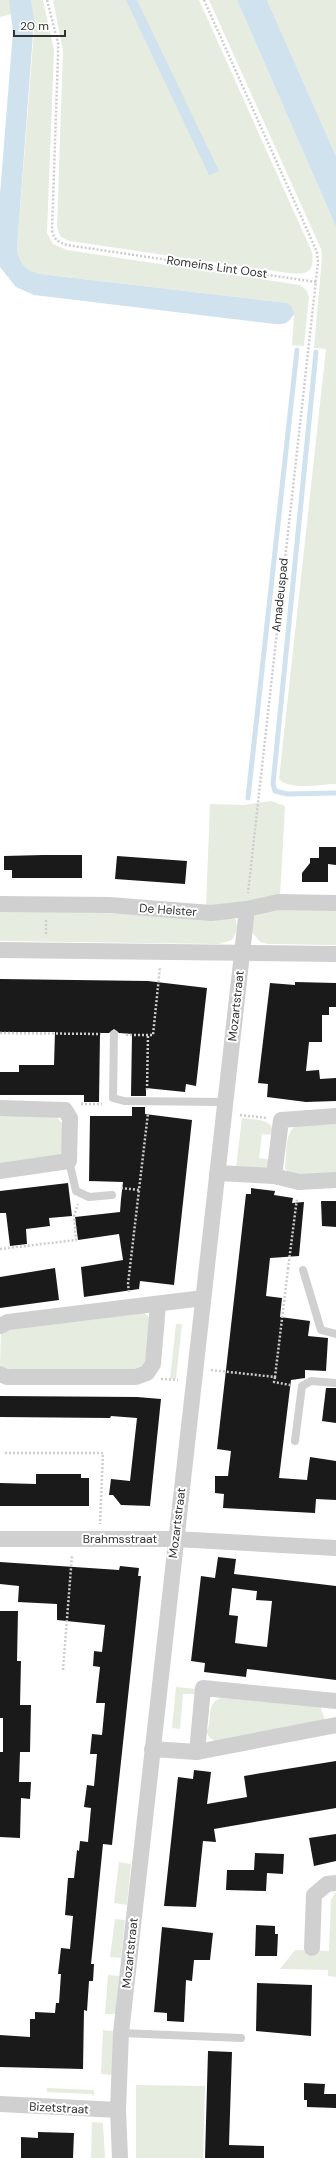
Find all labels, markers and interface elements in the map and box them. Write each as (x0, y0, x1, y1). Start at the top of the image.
scale bar (14, 12, 65, 38)
text: 20 m (20, 18, 49, 34)
street label: Romeins Lint Oost (166, 252, 269, 282)
street label: Amadeuspad (268, 557, 292, 633)
street label: De Helster (139, 900, 198, 920)
street label: Mozartstraat (224, 970, 248, 1042)
street label: Mozartstraat (165, 1487, 189, 1559)
street label: Brahmsstraat (83, 1531, 157, 1547)
street label: Mozartstraat (118, 1917, 142, 1989)
street label: Bizetstraat (29, 2098, 89, 2118)

